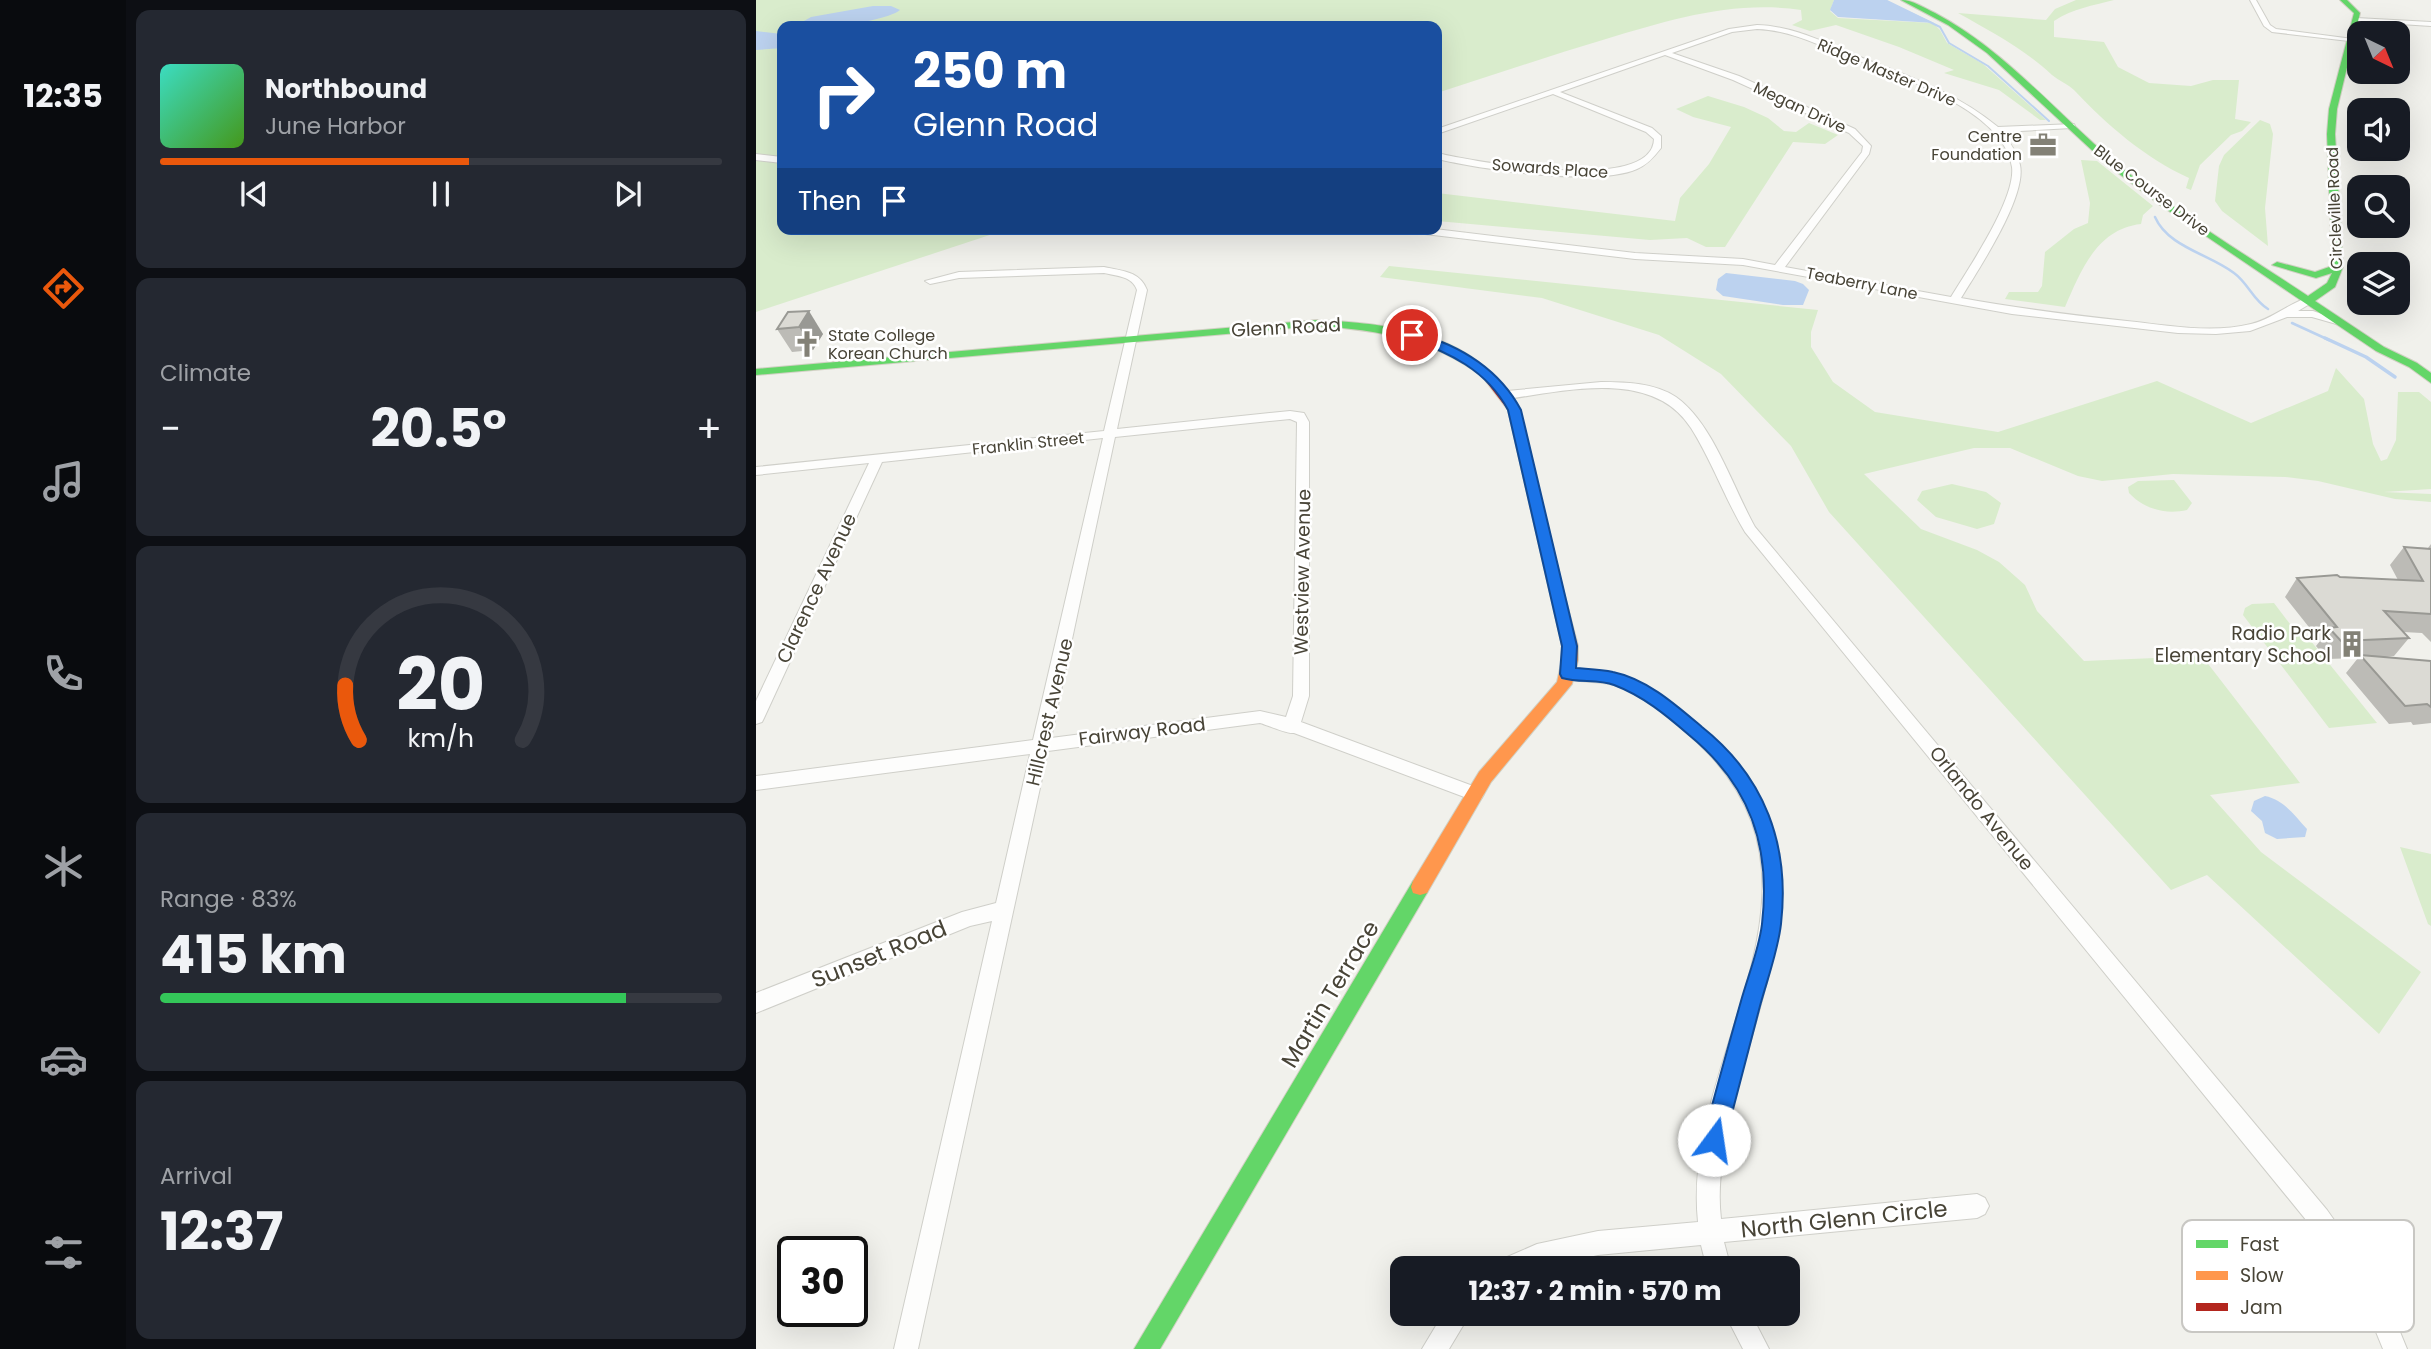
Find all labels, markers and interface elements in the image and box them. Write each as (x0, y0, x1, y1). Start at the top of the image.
north arrow (2347, 21, 2410, 84)
map controls (2347, 21, 2410, 315)
street label: Ridge Master Drive (1814, 33, 1960, 112)
text: 250 m (913, 37, 1067, 105)
icon: right (798, 49, 889, 140)
text: Northbound (265, 71, 427, 107)
text: 12:35 (23, 73, 103, 118)
street label: Megan Drive (1750, 76, 1850, 139)
button: sound (2347, 98, 2410, 161)
text: Glenn Road (913, 102, 1098, 147)
text: June Harbor (265, 110, 406, 142)
place label: Centre Foundation (1931, 125, 2022, 166)
office icon: Centre Foundation (2028, 130, 2058, 160)
street label: Blue Course Drive (2089, 139, 2214, 242)
street label: Circleville Road (2321, 146, 2348, 270)
street label: Sowards Place (1491, 153, 1609, 184)
icon: previous (235, 175, 273, 213)
icon: pause (422, 175, 460, 213)
icon: next (609, 175, 647, 213)
button: search (2347, 175, 2410, 238)
icon: arrive (875, 182, 913, 220)
text: Then (798, 183, 861, 219)
button: layers (2347, 252, 2410, 315)
street label: Teaberry Lane (1804, 261, 1920, 306)
icon: directions (39, 264, 88, 313)
pin (1382, 305, 1442, 365)
street label: Glenn Road (1230, 311, 1342, 344)
icon: arrive (1393, 316, 1431, 354)
place label: State College Korean Church (828, 324, 948, 365)
church icon: State College Korean Church (792, 329, 822, 359)
text: Climate (160, 357, 251, 389)
text: 20.5° (370, 392, 507, 465)
text: − (160, 402, 181, 455)
text: + (696, 402, 722, 455)
street label: Franklin Street (971, 426, 1085, 461)
icon: music (39, 457, 88, 506)
street label: Westview Avenue (1288, 489, 1317, 655)
street label: Clarence Avenue (770, 509, 863, 668)
place label: Radio Park Elementary School (2155, 620, 2331, 669)
building icon: Radio Park Elementary School (2337, 629, 2367, 659)
text: 20 (396, 635, 486, 736)
street label: Hillcrest Avenue (1019, 636, 1080, 789)
icon: phone (39, 649, 88, 698)
street label: Fairway Road (1077, 710, 1207, 753)
text: km/h (408, 721, 474, 756)
street label: Orlando Avenue (1923, 740, 2040, 876)
icon: climate (39, 842, 88, 891)
text: Range · 83% (160, 883, 297, 915)
street label: Sunset Road (806, 912, 952, 996)
street label: Martin Terrace (1273, 914, 1387, 1074)
text: 415 km (160, 918, 347, 991)
icon: car (39, 1035, 88, 1084)
position arrow (1677, 1103, 1751, 1177)
text: Arrival (160, 1160, 232, 1192)
street label: North Glenn Circle (1739, 1192, 1949, 1246)
text: 12:37 (160, 1195, 283, 1268)
legend (2182, 1220, 2414, 1332)
icon: filters (39, 1228, 88, 1277)
text: Fast (2240, 1231, 2279, 1258)
speed limit sign: 30 (777, 1236, 868, 1327)
text: Slow (2240, 1262, 2284, 1289)
text: 12:37 · 2 min · 570 m (1468, 1273, 1722, 1309)
text: Jam (2240, 1294, 2282, 1321)

